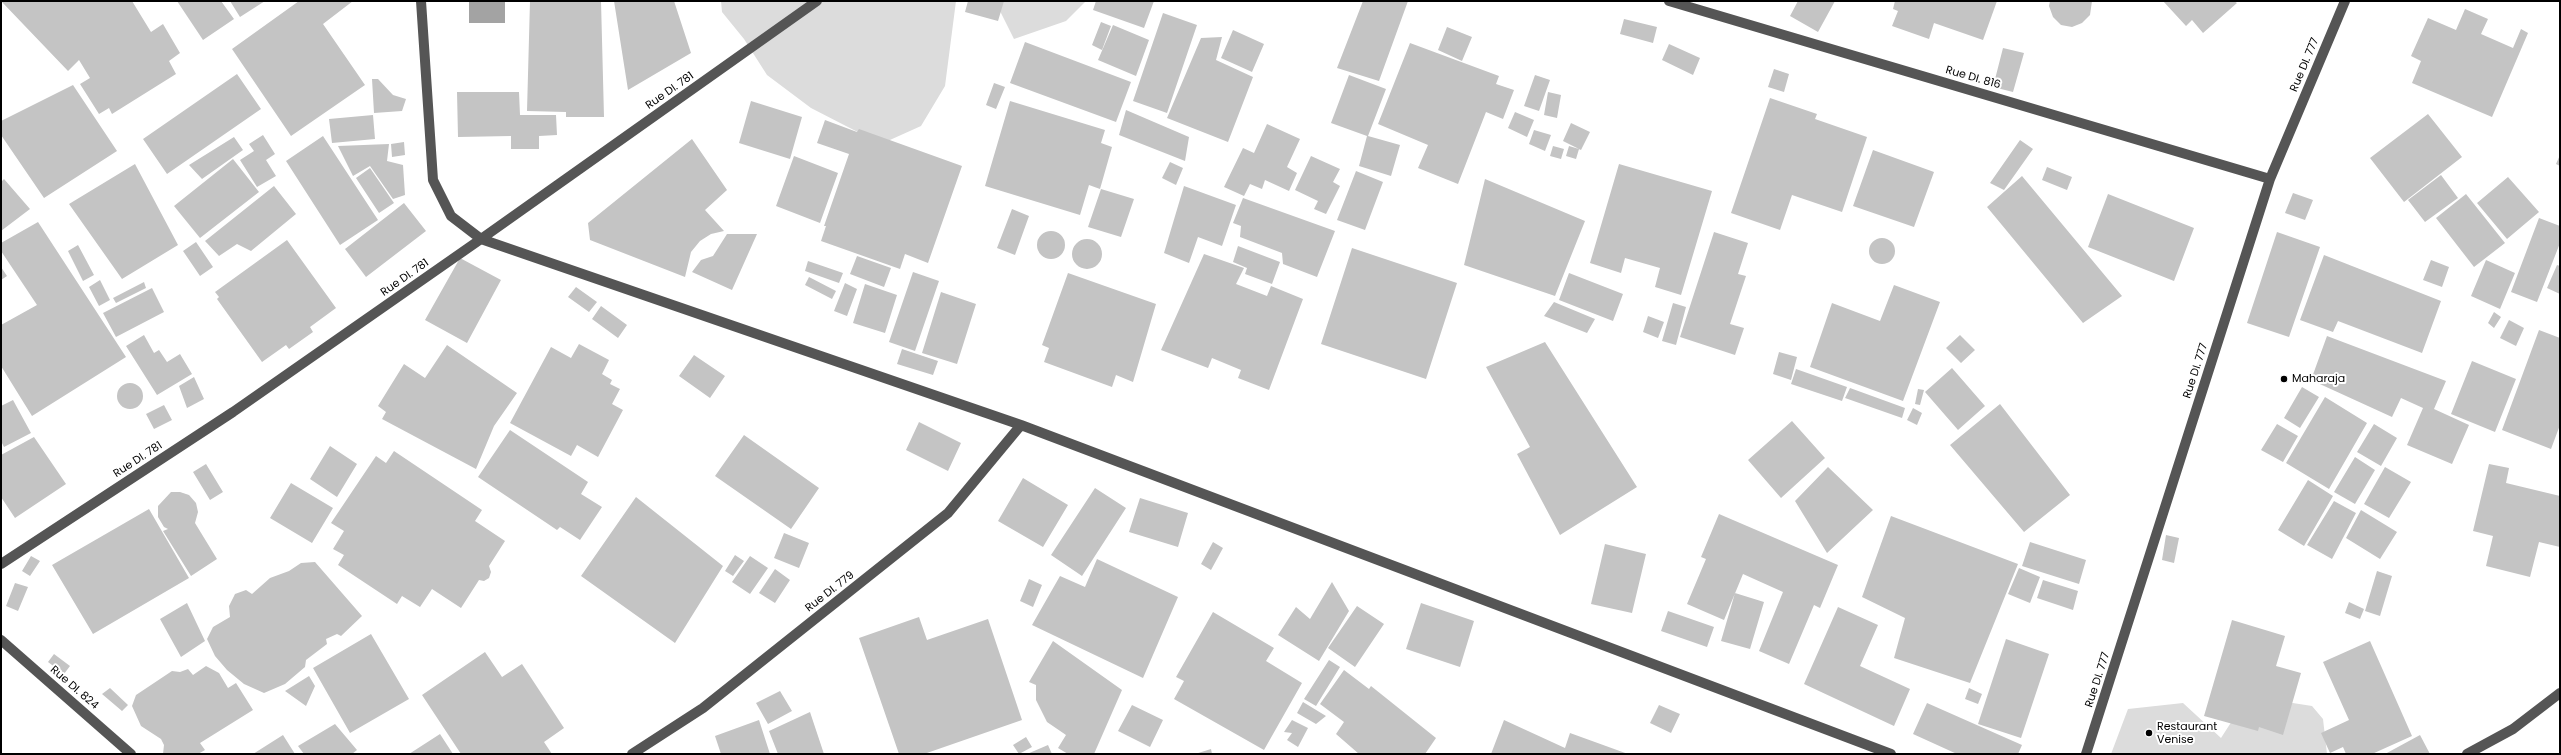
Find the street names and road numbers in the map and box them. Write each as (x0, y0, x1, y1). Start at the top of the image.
street label: Rue DI. 777 (2288, 36, 2322, 94)
street label: Rue DI. 816 (1944, 64, 2002, 92)
street label: Rue DI. 781 (643, 70, 697, 112)
street label: Rue DI. 781 (378, 257, 432, 299)
street label: Rue DI. 777 (2181, 342, 2211, 400)
street label: Rue DI. 781 (111, 439, 165, 481)
street label: Rue DI. 779 (803, 569, 857, 615)
street label: Rue DI. 777 (2083, 651, 2113, 709)
street label: Rue DI. 824 (47, 664, 101, 712)

